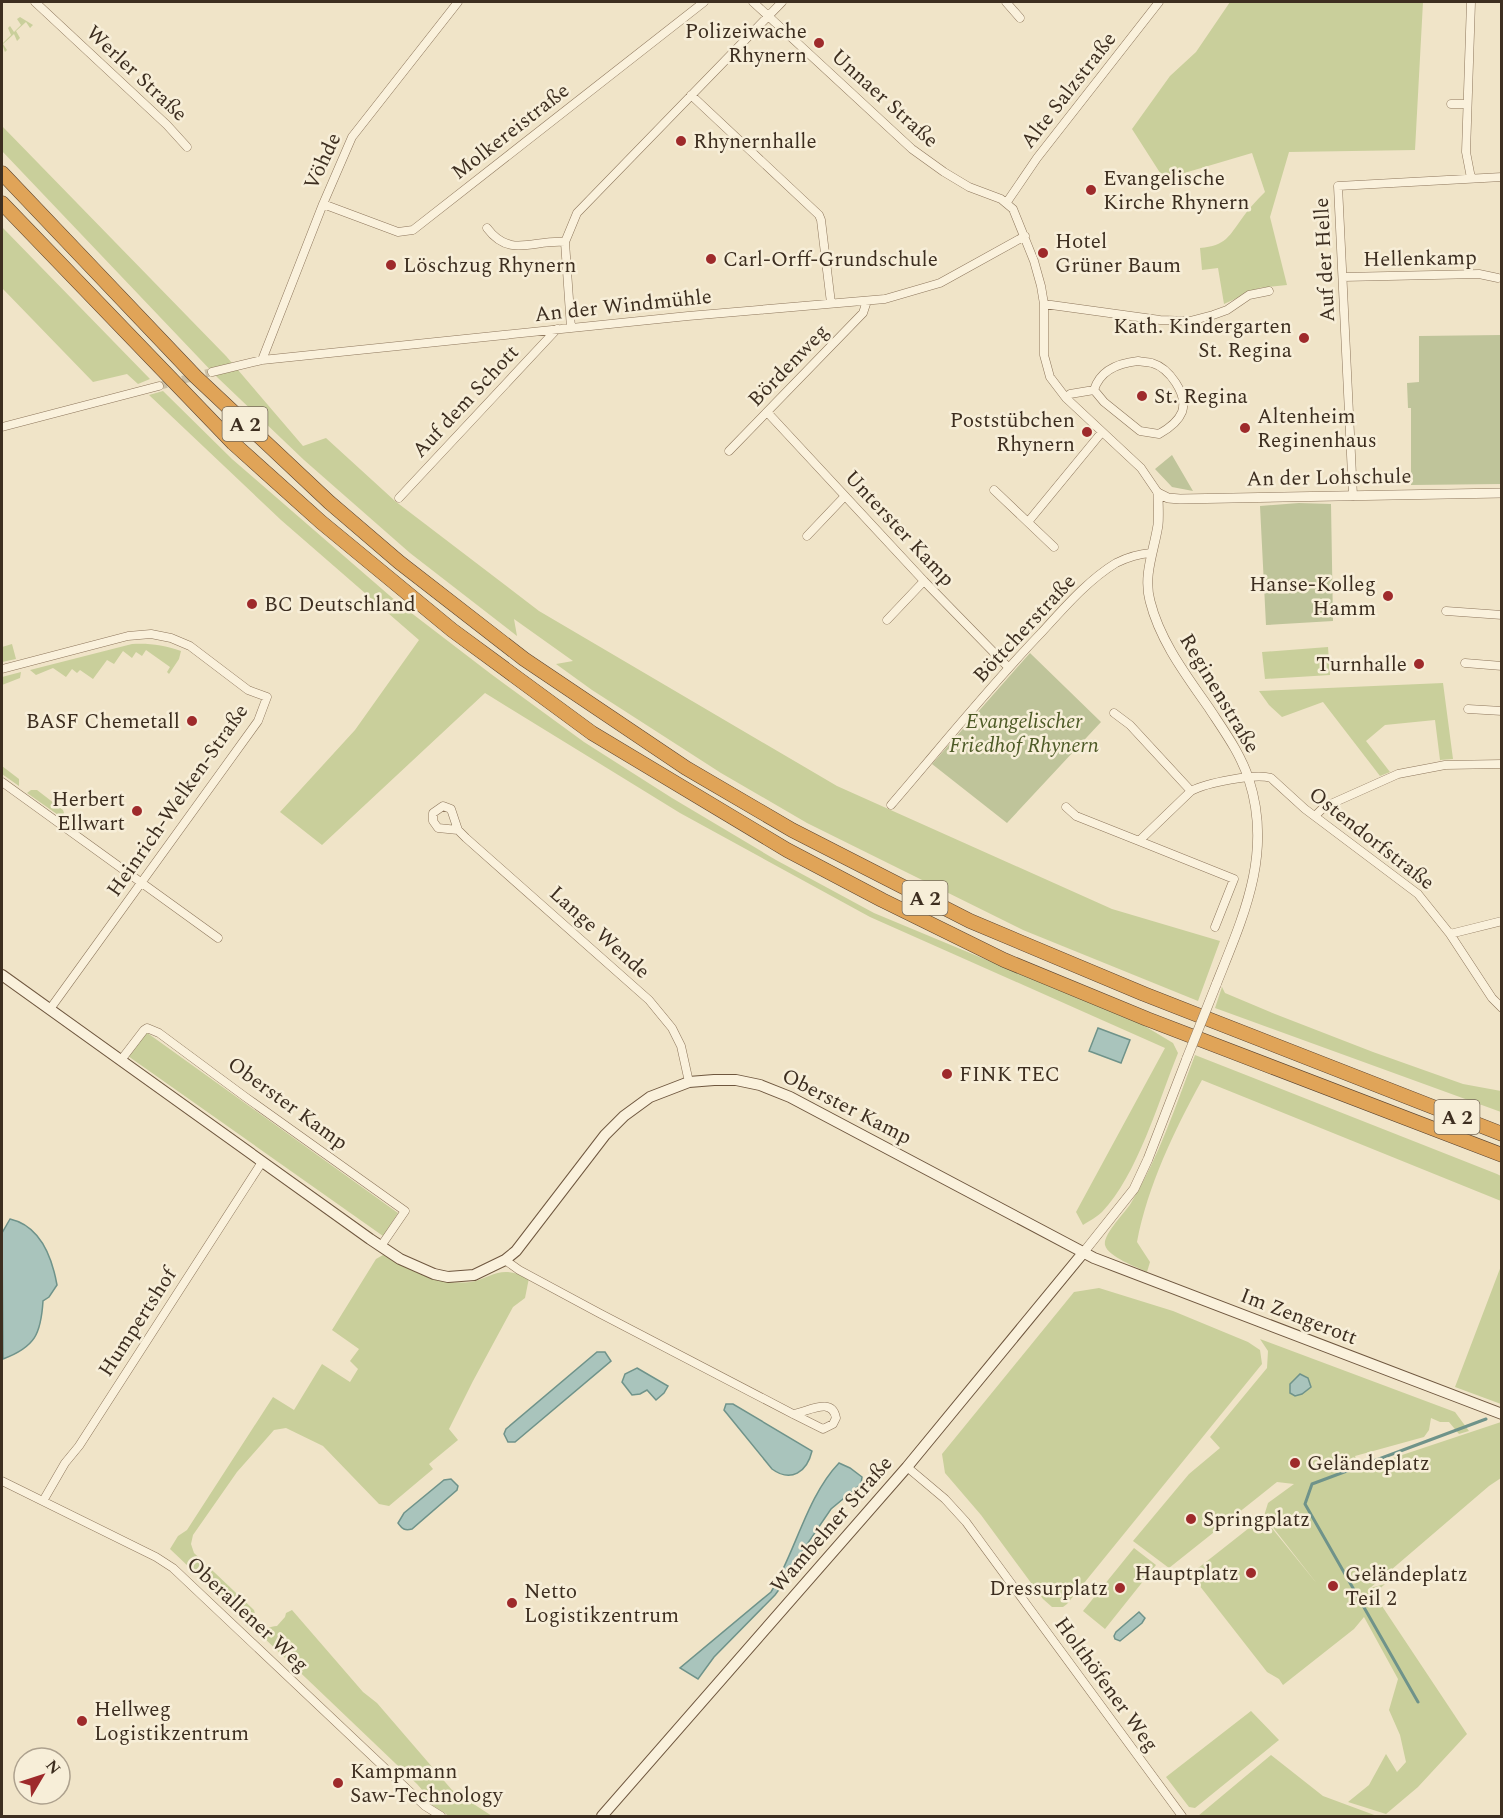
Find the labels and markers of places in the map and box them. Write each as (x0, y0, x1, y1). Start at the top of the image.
place label: Polizeiwache Rhynern (685, 16, 807, 72)
marker: Polizeiwache Rhynern (812, 36, 826, 50)
place label: Rhynernhalle (693, 126, 817, 158)
marker: Rhynernhalle (674, 134, 688, 148)
place label: Evangelische Kirche Rhynern (1103, 163, 1249, 219)
marker: Evangelische Kirche Rhynern (1084, 183, 1098, 197)
place label: Hotel Grüner Baum (1055, 226, 1181, 282)
place label: Carl-Orff-Grundschule (723, 244, 938, 276)
marker: Hotel Grüner Baum (1036, 246, 1050, 260)
place label: Löschzug Rhynern (403, 250, 576, 282)
marker: Carl-Orff-Grundschule (704, 252, 718, 266)
marker: Löschzug Rhynern (384, 258, 398, 272)
place label: Kath. Kindergarten St. Regina (1113, 311, 1293, 367)
marker: Kath. Kindergarten St. Regina (1297, 331, 1311, 345)
place label: St. Regina (1154, 381, 1248, 413)
marker: St. Regina (1135, 389, 1149, 403)
place label: Altenheim Reginenhaus (1257, 401, 1377, 457)
place label: Poststübchen Rhynern (950, 405, 1075, 461)
marker: Altenheim Reginenhaus (1238, 421, 1252, 435)
marker: Poststübchen Rhynern (1080, 425, 1094, 439)
place label: Hanse-Kolleg Hamm (1249, 569, 1376, 625)
place label: BC Deutschland (264, 589, 416, 621)
marker: Hanse-Kolleg Hamm (1381, 589, 1395, 603)
marker: BC Deutschland (245, 597, 259, 611)
place label: Turnhalle (1316, 649, 1407, 681)
marker: Turnhalle (1412, 657, 1426, 671)
place label: BASF Chemetall (26, 706, 180, 738)
marker: BASF Chemetall (185, 714, 199, 728)
place label: Herbert Ellwart (52, 784, 125, 840)
marker: Herbert Ellwart (130, 804, 144, 818)
place label: FINK TEC (959, 1059, 1060, 1091)
marker: FINK TEC (940, 1067, 954, 1081)
place label: Geländeplatz (1307, 1448, 1430, 1480)
marker: Geländeplatz (1288, 1456, 1302, 1470)
place label: Springplatz (1203, 1504, 1310, 1536)
marker: Springplatz (1184, 1512, 1198, 1526)
place label: Hauptplatz (1134, 1558, 1239, 1590)
place label: Geländeplatz Teil 2 (1345, 1559, 1468, 1615)
marker: Hauptplatz (1244, 1566, 1258, 1580)
place label: Dressurplatz (989, 1573, 1108, 1605)
place label: Netto Logistikzentrum (524, 1576, 679, 1632)
marker: Geländeplatz Teil 2 (1326, 1579, 1340, 1593)
marker: Dressurplatz (1113, 1581, 1127, 1595)
marker: Netto Logistikzentrum (505, 1596, 519, 1610)
place label: Hellweg Logistikzentrum (94, 1694, 249, 1750)
marker: Hellweg Logistikzentrum (75, 1714, 89, 1728)
place label: Kampmann Saw-Technology (350, 1756, 504, 1812)
marker: Kampmann Saw-Technology (331, 1776, 345, 1790)

